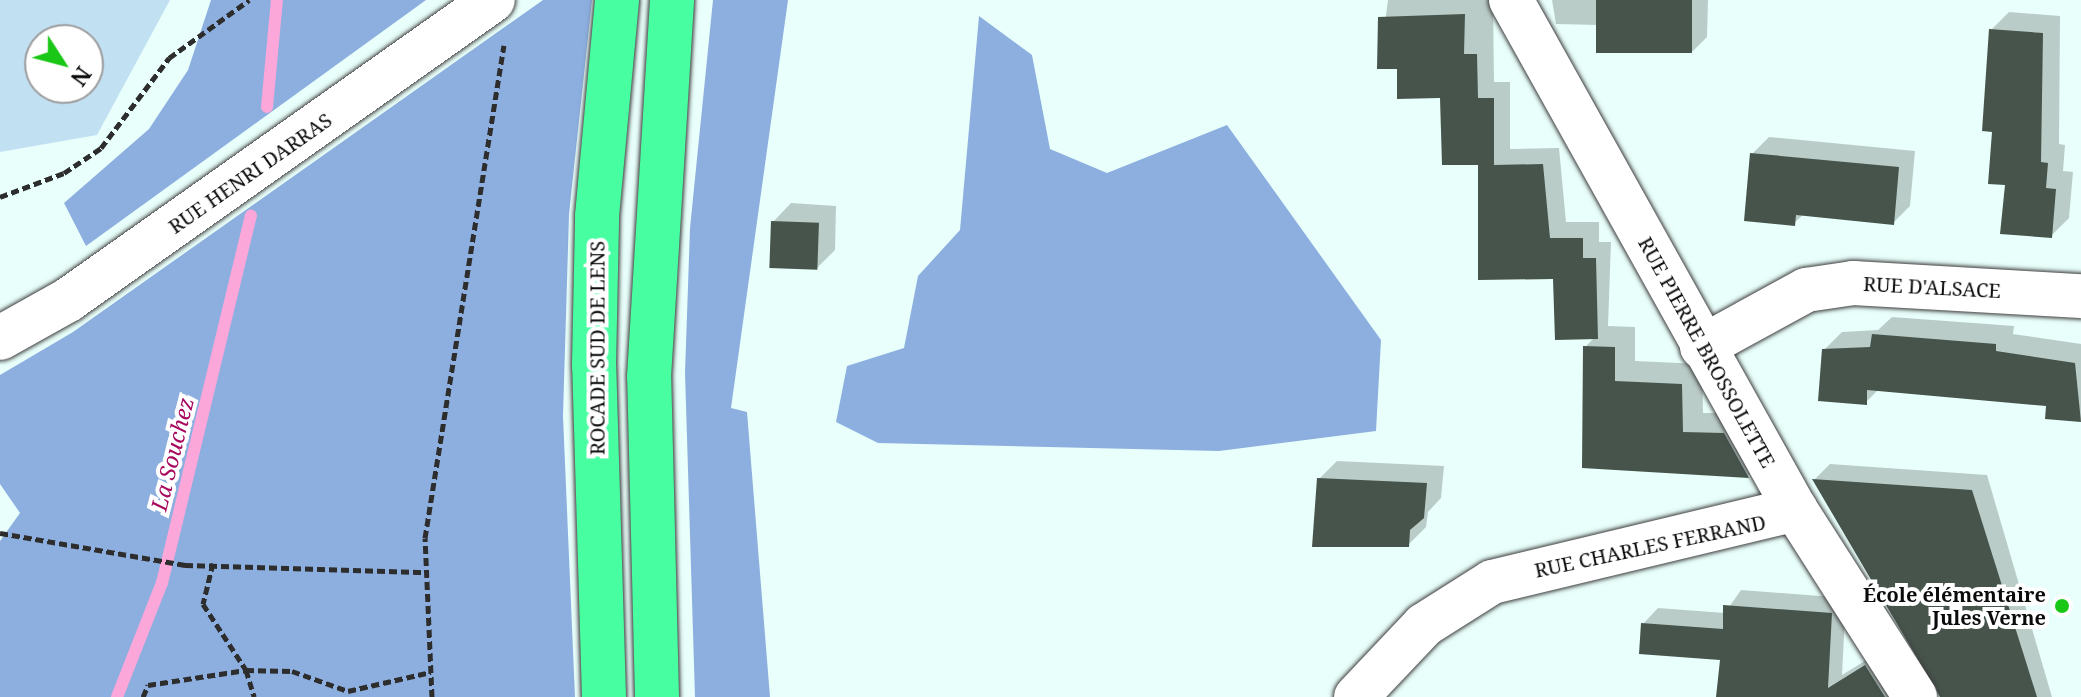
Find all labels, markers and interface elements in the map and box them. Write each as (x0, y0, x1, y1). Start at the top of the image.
north arrow (24, 24, 104, 104)
text: N (65, 61, 99, 93)
street label: RUE HENRI DARRAS (164, 108, 336, 238)
street label: RUE PIERRE BROSSOLETTE (1634, 233, 1780, 471)
street label: ROCADE SUD DE LENS (585, 241, 609, 455)
street label: RUE D'ALSACE (1863, 271, 2001, 303)
water label: La Souchez (145, 395, 199, 513)
street label: RUE CHARLES FERRAND (1532, 510, 1768, 582)
place label: École élémentaire Jules Verne (1863, 582, 2046, 629)
marker: École élémentaire Jules Verne (2053, 597, 2071, 615)

